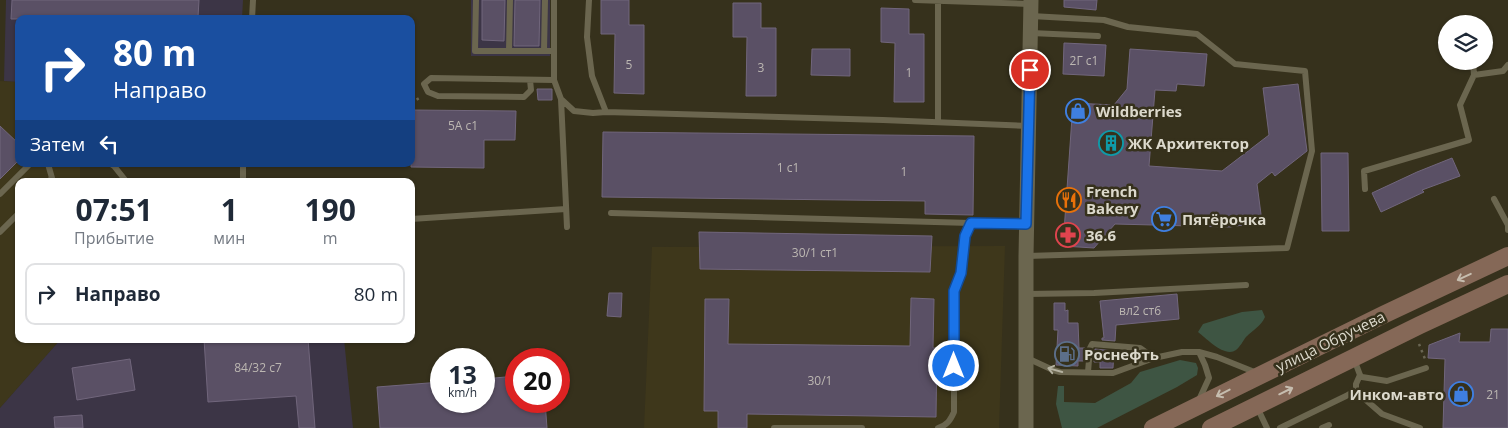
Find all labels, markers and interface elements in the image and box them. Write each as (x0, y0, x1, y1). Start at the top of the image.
map controls (1438, 15, 1493, 70)
button: layers (1438, 15, 1493, 70)
text: 80 m (113, 29, 196, 76)
icon: right (30, 35, 95, 100)
pin (1009, 49, 1051, 91)
house number: 2Г с1 (1070, 52, 1098, 69)
house number: 5 (626, 56, 633, 73)
icon: arrive (1016, 56, 1044, 84)
house number: 3 (758, 59, 765, 76)
house number: 1 (906, 64, 912, 81)
text: Направо (113, 74, 207, 104)
shop icon: Wildberries (1065, 98, 1091, 124)
place label: Wildberries (1096, 101, 1182, 121)
house number: 5А с1 (448, 117, 478, 134)
icon: left (95, 130, 123, 158)
building icon: ЖК Архитектор (1098, 130, 1124, 156)
text: Затем (30, 131, 85, 157)
place label: ЖК Архитектор (1128, 133, 1249, 153)
house number: 1 с1 (777, 159, 799, 176)
house number: 1 (901, 163, 907, 180)
place label: French Bakery (1086, 181, 1139, 218)
restaurant icon: French Bakery (1056, 187, 1082, 213)
text: 07:51 (76, 189, 153, 230)
text: 1 (221, 189, 238, 230)
text: 190 (304, 189, 356, 230)
supermarket icon: Пятёрочка (1151, 206, 1177, 232)
place label: Пятёрочка (1182, 209, 1266, 229)
pharmacy icon: 36.6 (1055, 222, 1081, 248)
place label: 36.6 (1086, 225, 1116, 245)
text: Прибытие (74, 227, 154, 249)
text: мин (213, 227, 245, 249)
text: m (323, 227, 338, 249)
house number: 30/1 ст1 (792, 244, 838, 261)
one-way arrow (1457, 272, 1472, 282)
icon: right (32, 280, 60, 308)
text: Направо (75, 281, 161, 307)
text: 80 m (354, 281, 398, 307)
house number: вл2 ст6 (1119, 302, 1161, 319)
street label: улица Обручева (1272, 306, 1388, 376)
position arrow (927, 339, 979, 391)
fuel station icon: Роснефть (1054, 341, 1080, 367)
place label: Роснефть (1084, 344, 1159, 364)
speed limit sign: 20 (505, 348, 570, 413)
text: 13 (448, 357, 477, 391)
house number: 84/32 с7 (234, 359, 282, 376)
one-way arrow (1048, 364, 1064, 374)
house number: 30/1 (808, 372, 832, 389)
shop icon: Инком-авто (1448, 381, 1474, 407)
text: km/h (448, 384, 477, 401)
place label: Инком-авто (1350, 384, 1444, 404)
one-way arrow (1279, 386, 1294, 396)
house number: 21 (1486, 386, 1500, 403)
one-way arrow (1216, 389, 1231, 398)

